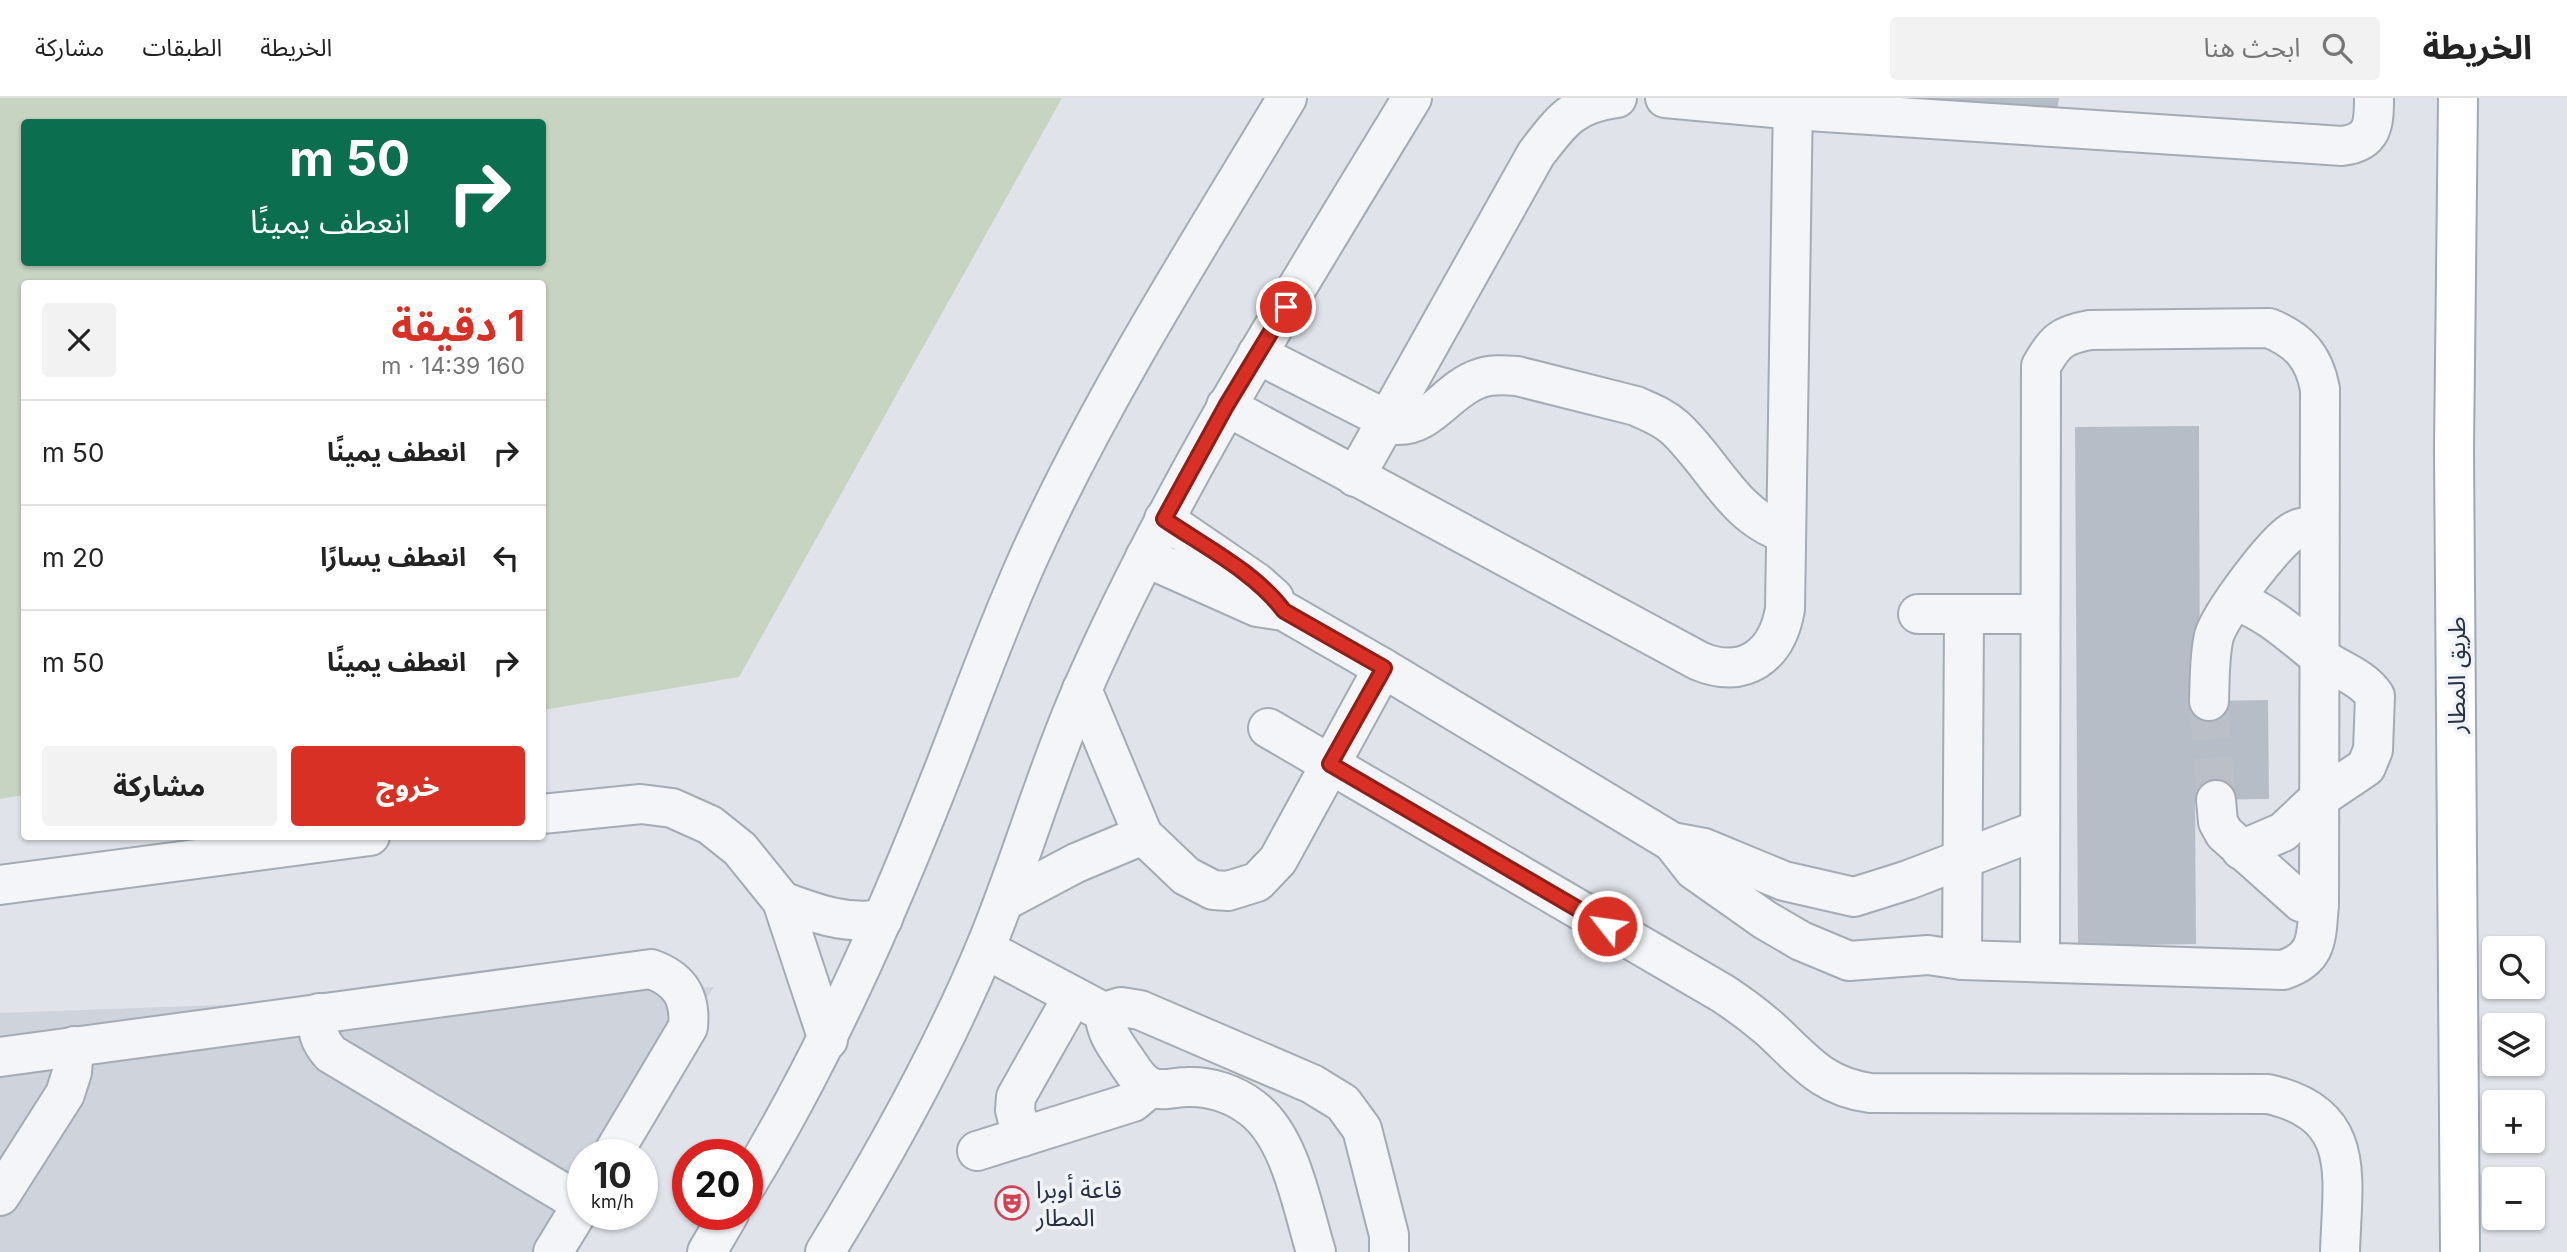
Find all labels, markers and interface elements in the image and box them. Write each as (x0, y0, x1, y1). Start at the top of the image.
search box (1890, 17, 2380, 80)
text: الخريطة (2422, 27, 2532, 67)
icon: search (2318, 29, 2356, 67)
text: ابحث هنا (2204, 32, 2300, 63)
text: مشاركة (35, 33, 104, 62)
text: الطبقات (142, 33, 222, 62)
text: الخريطة (260, 33, 332, 62)
text: 50 m (289, 129, 410, 188)
icon: right (434, 147, 525, 238)
text: انعطف يمينًا (250, 202, 410, 241)
pin (1256, 277, 1316, 337)
icon: arrive (1267, 288, 1305, 326)
text: 1 دقيقة (391, 300, 525, 351)
button: close (42, 303, 116, 377)
text: 160 m · 14:39 (381, 352, 525, 380)
icon: right (487, 434, 525, 472)
text: انعطف يمينًا (327, 436, 466, 467)
text: 50 m (42, 437, 104, 468)
icon: left (487, 539, 525, 577)
text: انعطف يسارًا (320, 541, 466, 572)
text: 20 m (42, 542, 104, 573)
street label: طريق المطار (2442, 616, 2472, 735)
icon: right (487, 644, 525, 682)
text: انعطف يمينًا (327, 646, 466, 677)
text: 50 m (42, 647, 104, 678)
button: مشاركة (42, 746, 277, 826)
button: خروج (291, 746, 525, 826)
position arrow (1570, 889, 1644, 963)
map controls (2482, 936, 2545, 1230)
button: search (2482, 936, 2545, 999)
button: layers (2482, 1013, 2545, 1076)
button: + (2482, 1090, 2545, 1153)
speed limit sign: 20 (672, 1139, 763, 1230)
text: 10 (593, 1154, 632, 1196)
button: − (2482, 1167, 2545, 1230)
place label: قاعة أوبرا المطار (1035, 1173, 1122, 1232)
theatre icon: قاعة أوبرا المطار (993, 1184, 1031, 1222)
text: km/h (591, 1191, 634, 1212)

